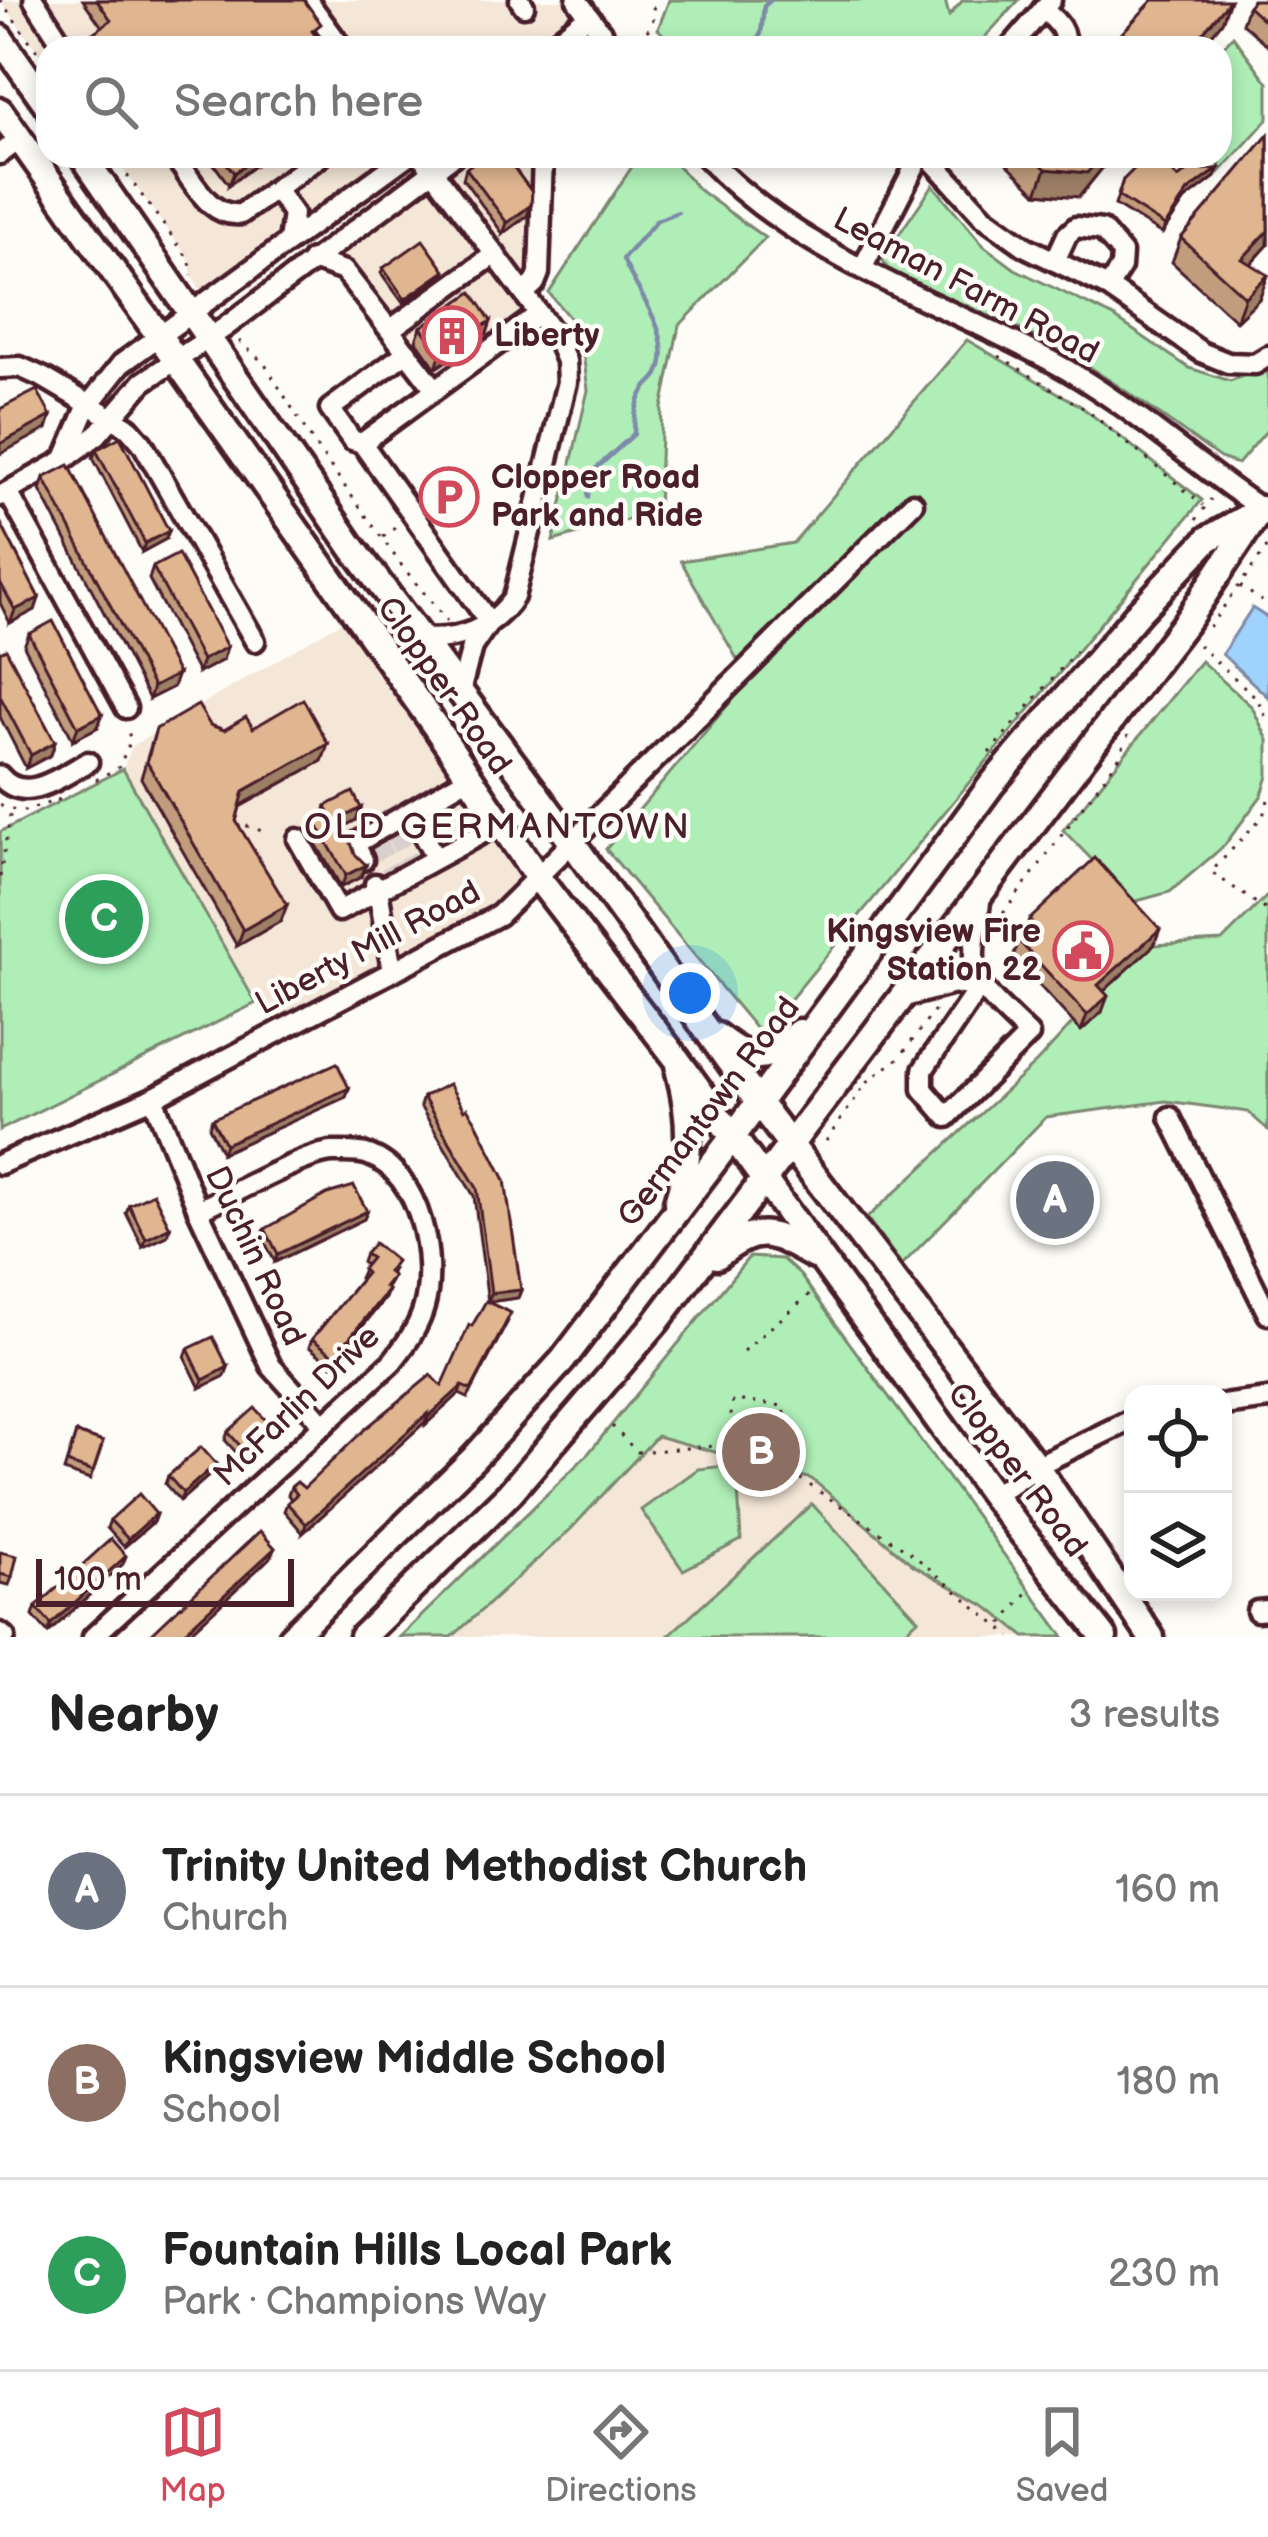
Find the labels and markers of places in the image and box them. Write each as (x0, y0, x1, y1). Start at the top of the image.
building icon: Liberty (421, 305, 483, 367)
place label: Liberty (494, 316, 599, 356)
place label: Clopper Road Park and Ride (491, 458, 703, 536)
parking icon: Clopper Road Park and Ride (418, 466, 480, 528)
pin: C (65, 874, 143, 964)
place label: Kingsview Fire Station 22 (826, 912, 1041, 990)
public building icon: Kingsview Fire Station 22 (1052, 920, 1114, 982)
pin: A (1016, 1155, 1094, 1245)
pin: B (722, 1407, 800, 1497)

